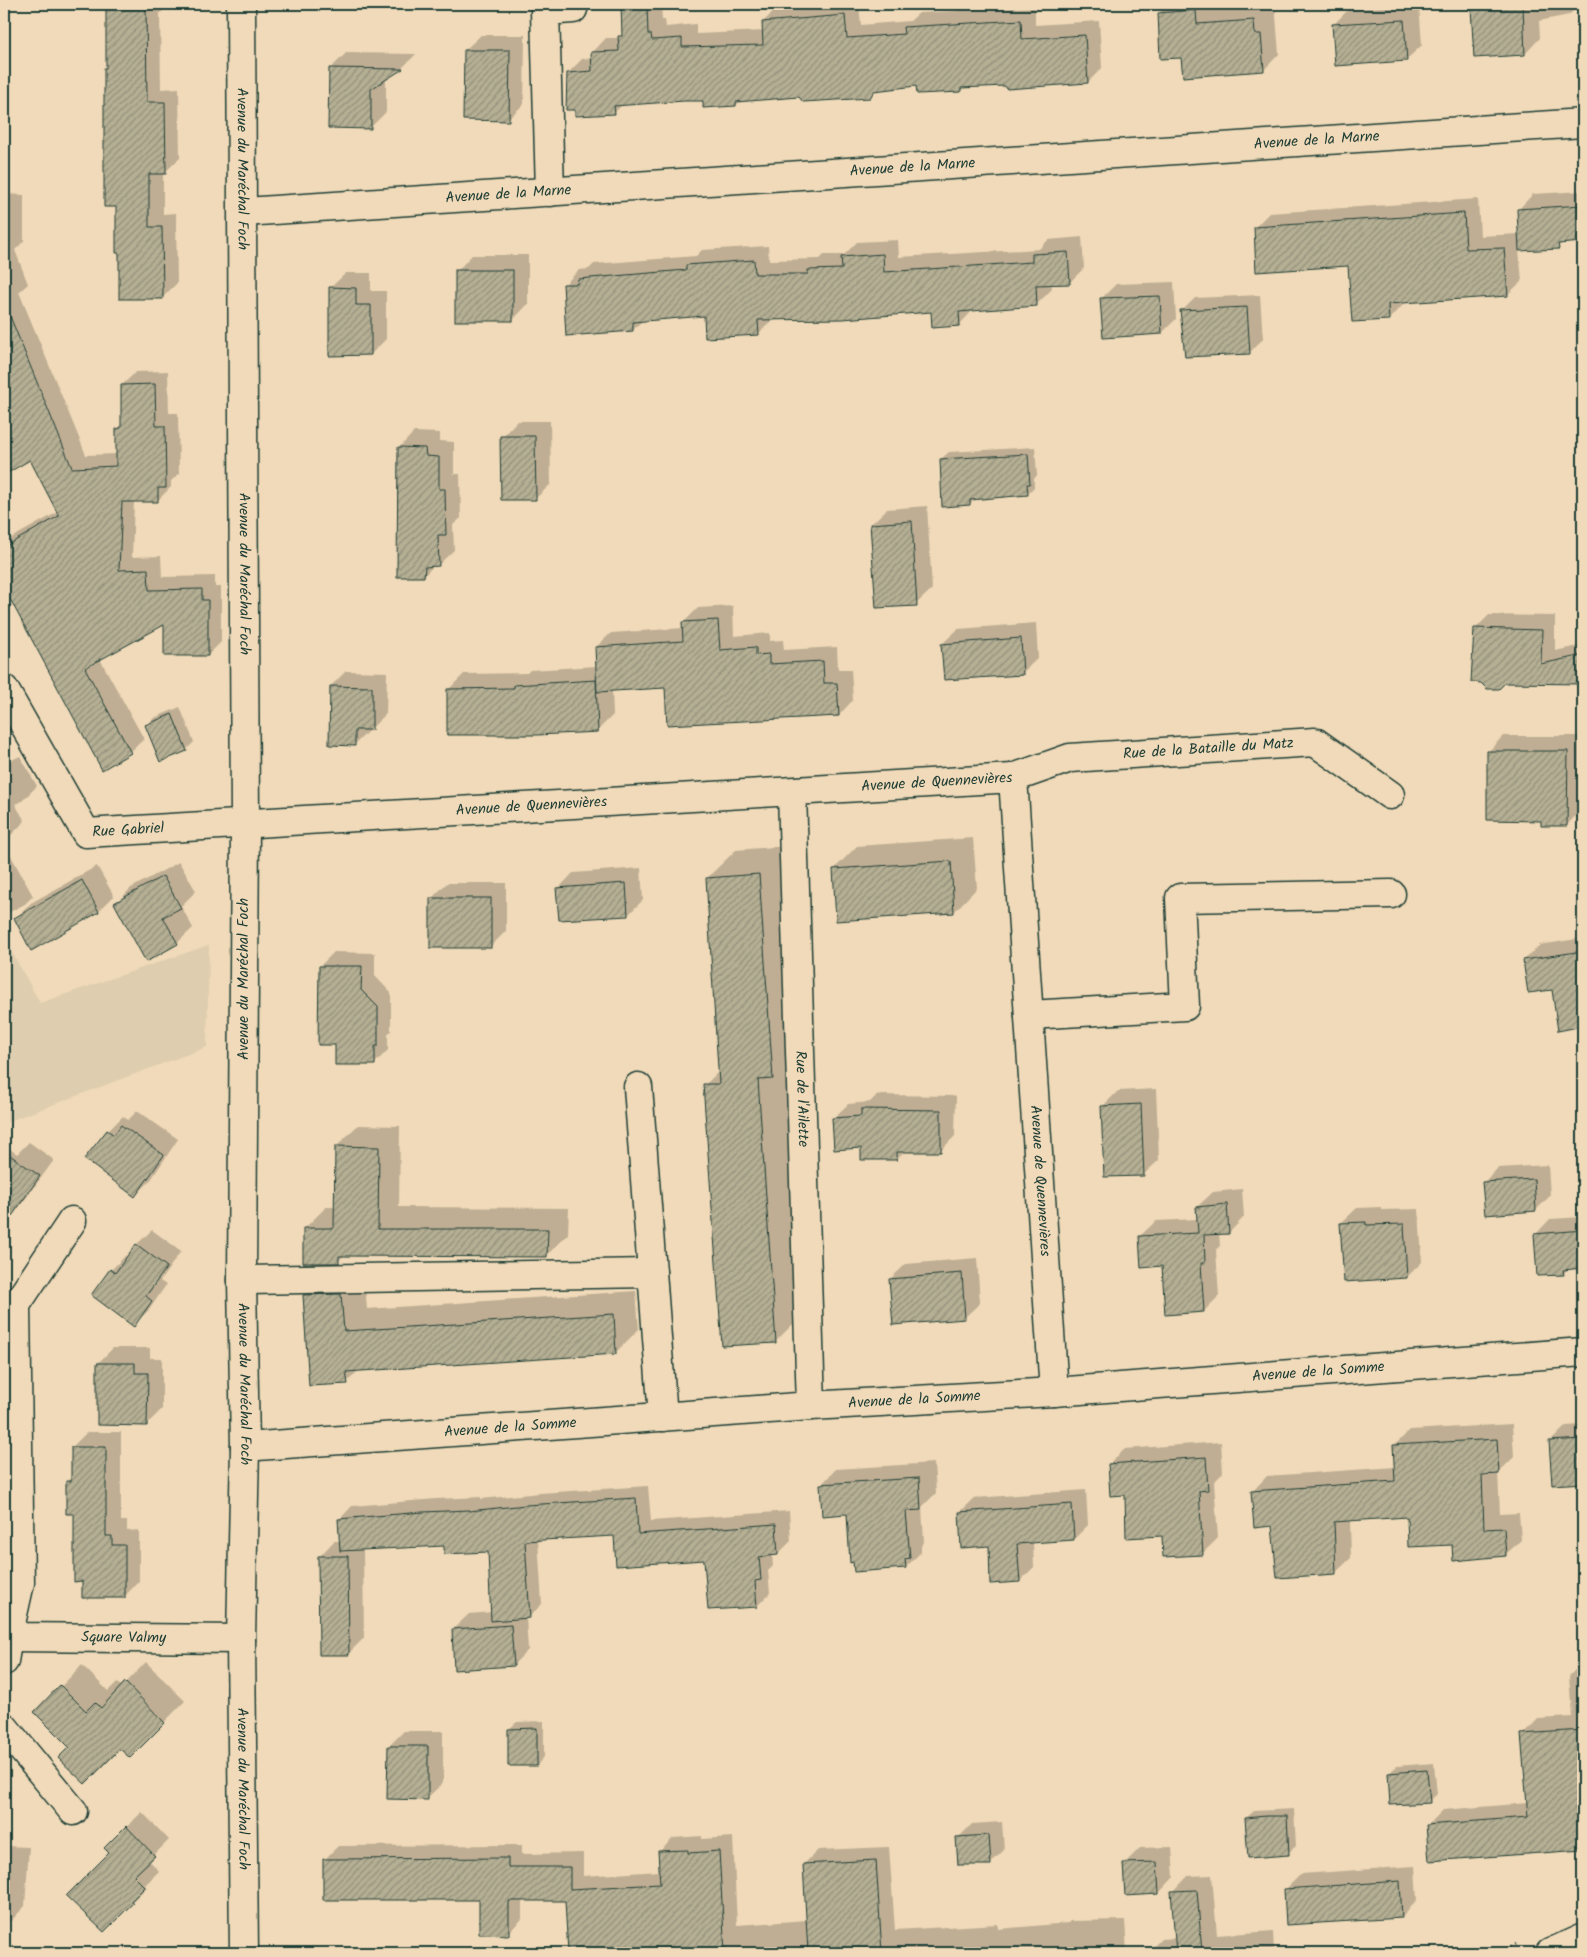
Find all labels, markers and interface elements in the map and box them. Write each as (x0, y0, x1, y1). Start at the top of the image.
street label: Avenue du Maréchal Foch (229, 88, 254, 250)
street label: Avenue de la Marne (1253, 125, 1380, 157)
street label: Avenue de la Marne (849, 151, 976, 184)
street label: Avenue de la Marne (445, 178, 572, 211)
street label: Avenue du Maréchal Foch (231, 493, 256, 655)
street label: Rue de la Bataille du Matz (1122, 731, 1295, 767)
street label: Avenue de Quennevières (860, 766, 1014, 799)
street label: Avenue de Quennevières (455, 790, 608, 823)
street label: Rue Gabriel (92, 816, 165, 845)
street label: Avenue du Maréchal Foch (232, 898, 256, 1060)
street label: Rue de l'Ailette (788, 1050, 815, 1148)
street label: Avenue de Quennevières (1023, 1104, 1057, 1258)
street label: Avenue du Maréchal Foch (230, 1303, 257, 1465)
street label: Avenue de la Somme (1251, 1355, 1386, 1389)
street label: Avenue de la Somme (847, 1384, 982, 1416)
street label: Avenue de la Somme (443, 1411, 578, 1445)
street label: Square Valmy (81, 1626, 167, 1650)
street label: Avenue du Maréchal Foch (230, 1708, 255, 1870)

